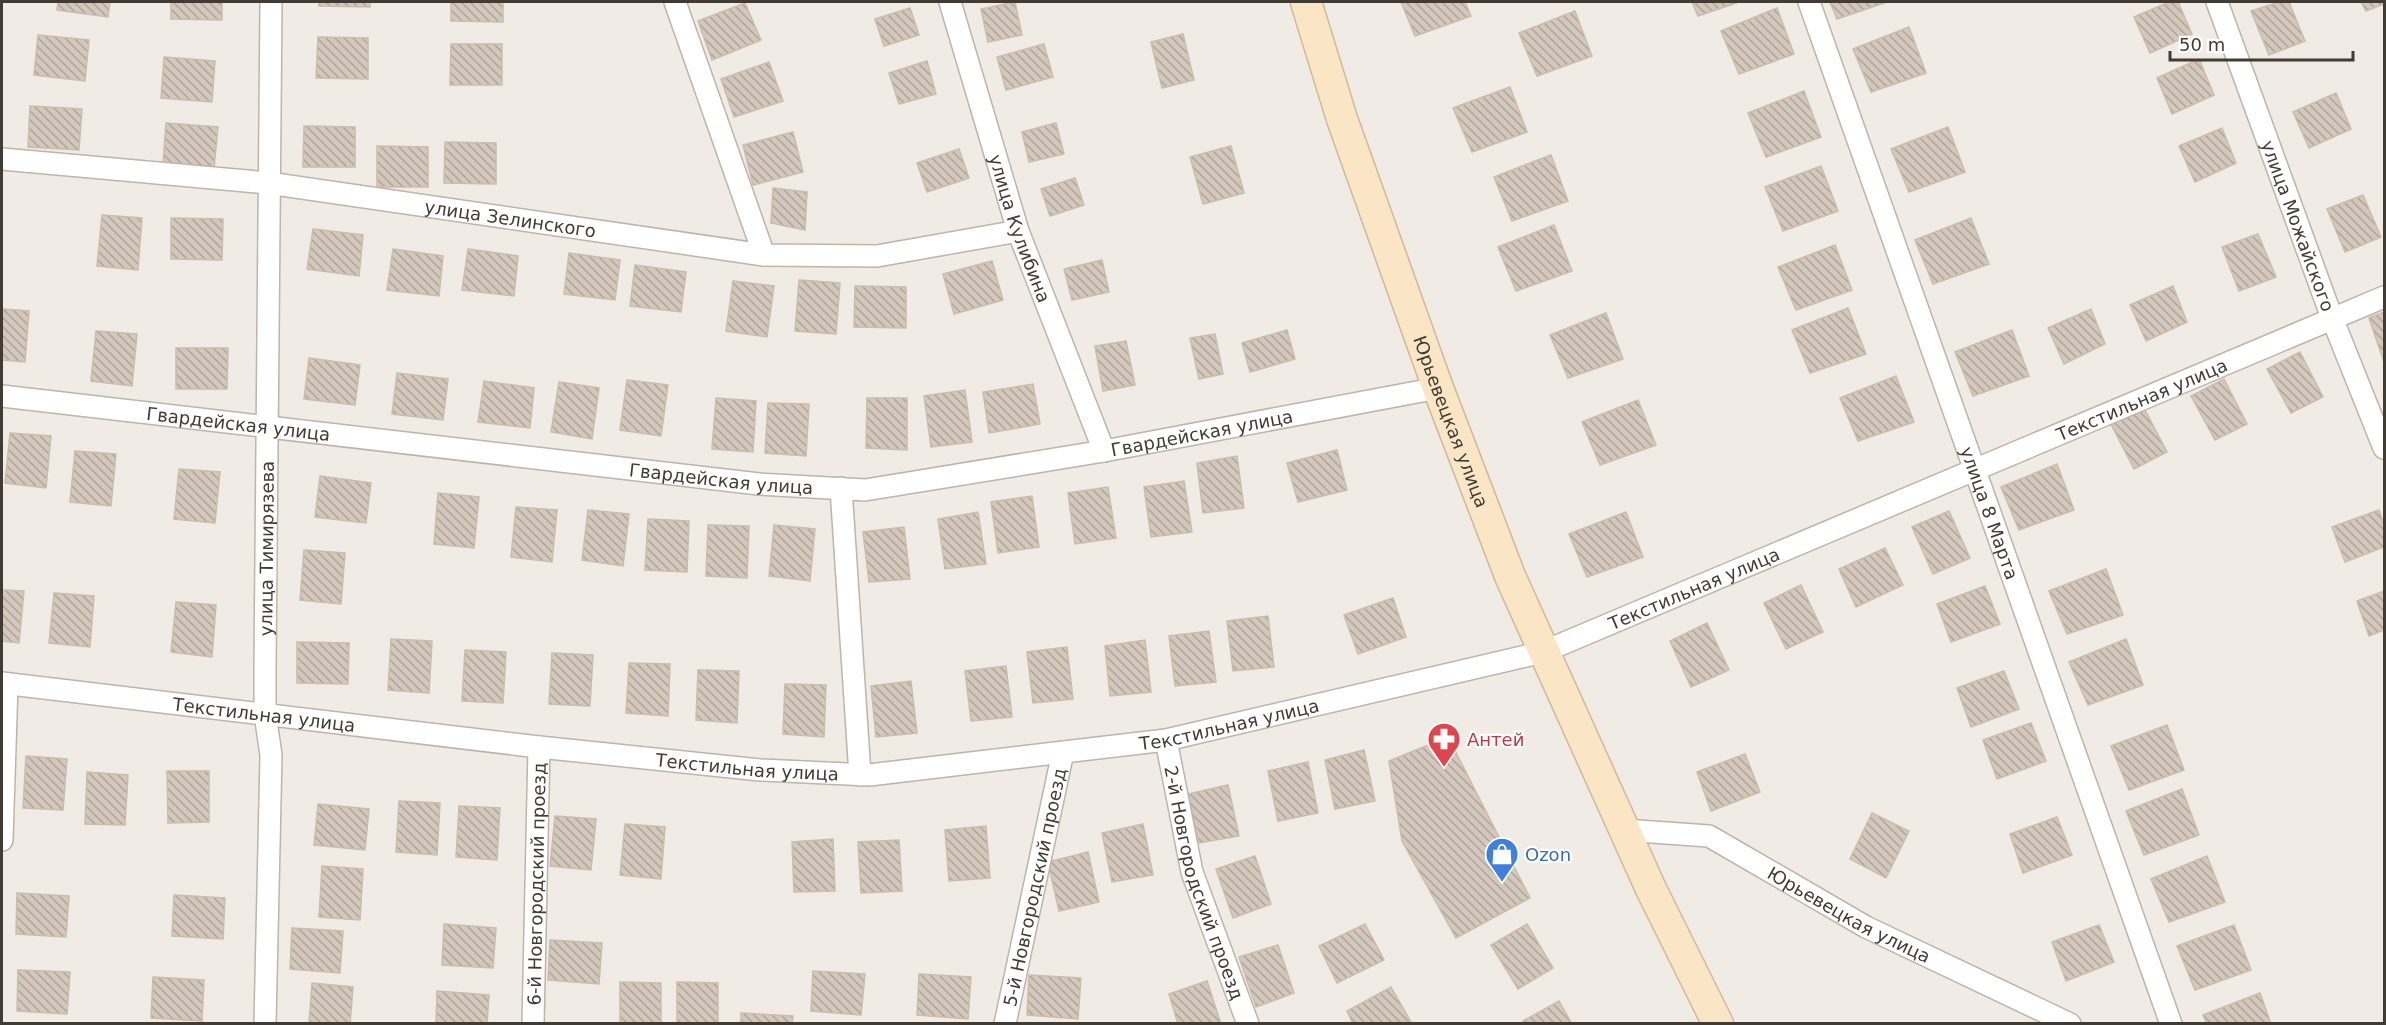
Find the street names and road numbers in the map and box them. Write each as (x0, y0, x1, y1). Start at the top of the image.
street label: улица Можайского (2258, 137, 2339, 314)
street label: улица Кулибина (985, 152, 1055, 305)
street label: улица Зелинского (423, 195, 597, 241)
street label: Юрьевецкая улица (1410, 333, 1493, 510)
street label: Текстильная улица (2052, 354, 2230, 445)
street label: Гвардейская улица (145, 402, 331, 445)
street label: Гвардейская улица (1109, 405, 1295, 460)
street label: улица 8 Марта (1957, 444, 2023, 582)
street label: Гвардейская улица (628, 458, 814, 498)
street label: улица Тимирязева (255, 461, 277, 636)
street label: Текстильная улица (1604, 543, 1783, 634)
street label: Текстильная улица (171, 693, 357, 736)
street label: Текстильная улица (1137, 694, 1321, 754)
street label: Текстильная улица (654, 749, 839, 784)
street label: 6-й Новгородский проезд (523, 762, 549, 1006)
street label: 2-й Новгородский проезд (1161, 764, 1249, 1002)
street label: 5-й Новгородский проезд (999, 766, 1070, 1008)
street label: Юрьевецкая улица (1764, 862, 1934, 967)

